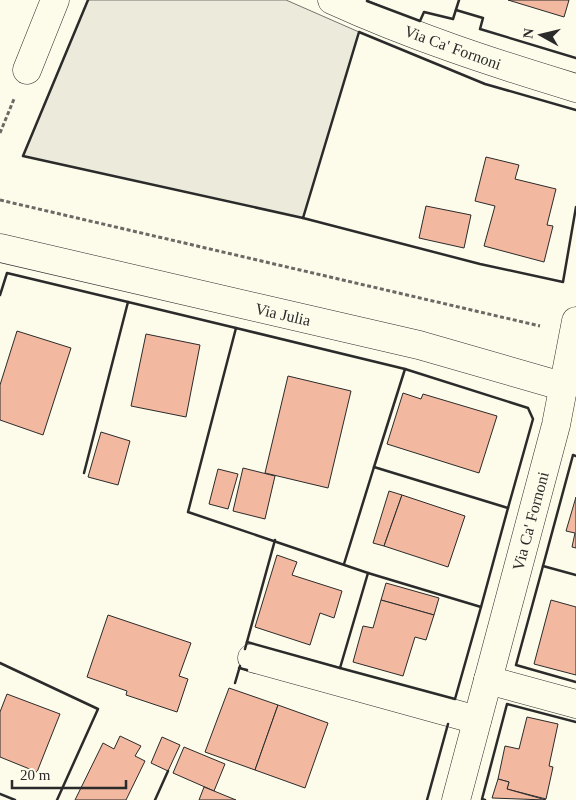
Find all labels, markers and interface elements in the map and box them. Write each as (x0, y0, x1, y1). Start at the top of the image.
north arrow (516, 10, 566, 60)
street label: Via Ca' Fornoni (402, 22, 504, 73)
text: N (520, 27, 537, 39)
street label: Via Julia (254, 300, 312, 329)
street label: Via Ca' Fornoni (509, 469, 552, 572)
scale bar (12, 758, 126, 790)
text: 20 m (20, 767, 51, 783)

